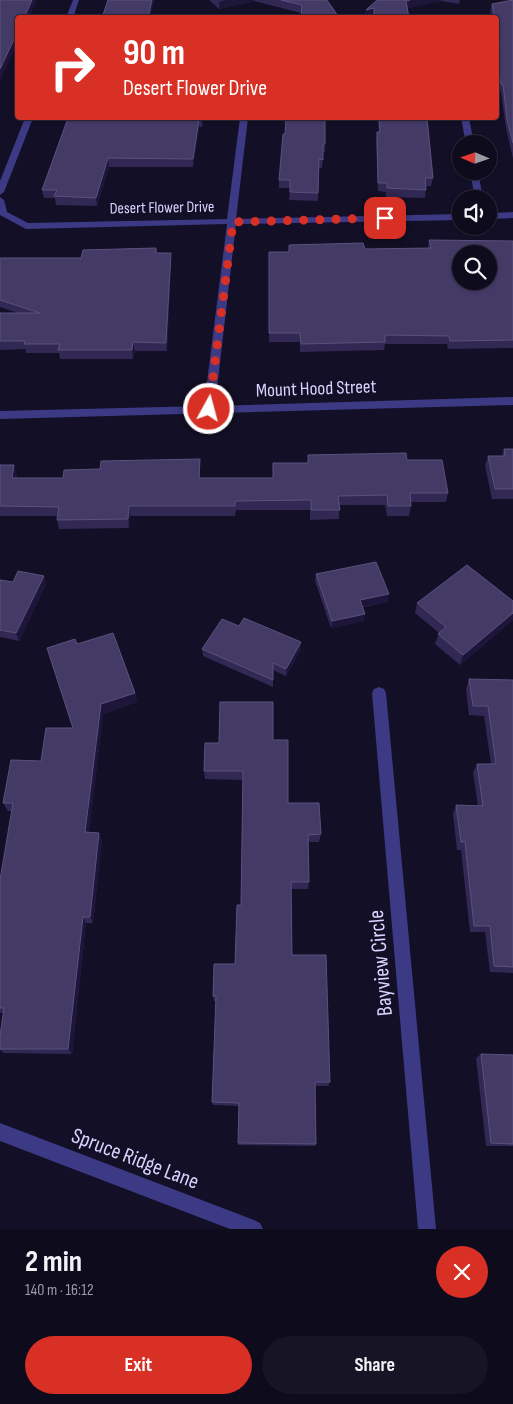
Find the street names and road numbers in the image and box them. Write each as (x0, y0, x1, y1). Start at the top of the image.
street label: Desert Flower Drive (109, 198, 215, 218)
street label: Mount Hood Street (255, 375, 377, 403)
street label: Bayview Circle (363, 909, 399, 1017)
street label: Spruce Ridge Lane (67, 1122, 203, 1196)

